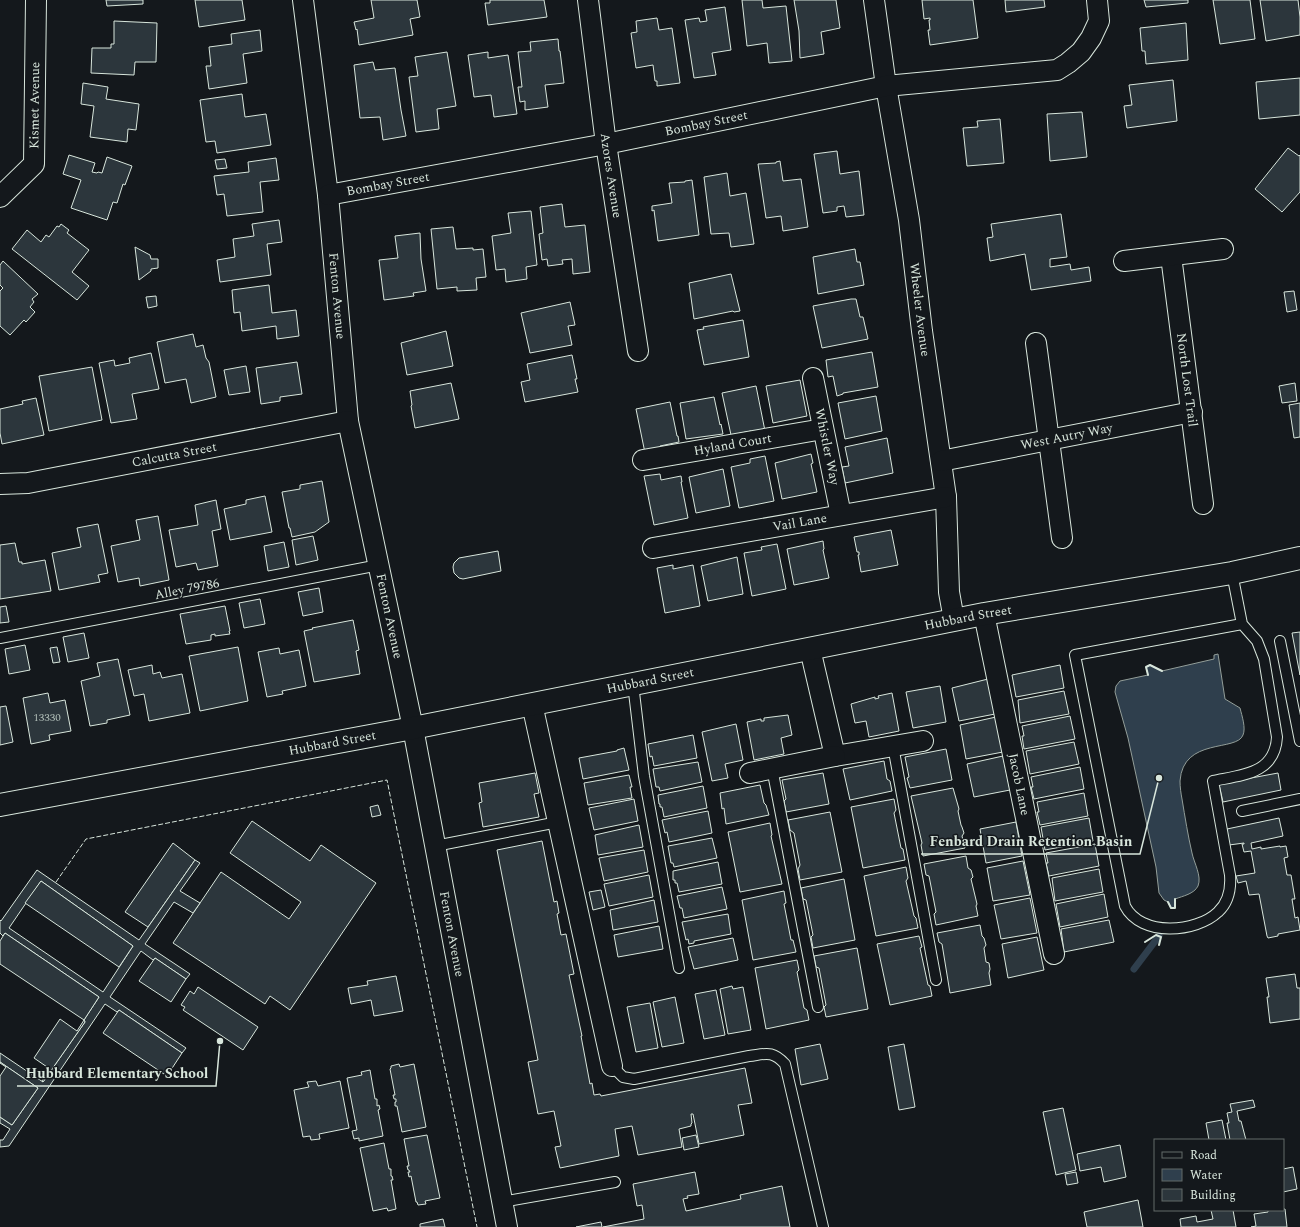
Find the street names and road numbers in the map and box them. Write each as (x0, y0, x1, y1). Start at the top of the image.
street label: Kismet Avenue (24, 62, 45, 149)
street label: Bombay Street (663, 105, 750, 142)
street label: Azores Avenue (595, 132, 627, 220)
street label: Bombay Street (345, 166, 432, 201)
street label: Fenton Avenue (323, 252, 351, 340)
street label: Wheeler Avenue (904, 262, 936, 358)
street label: North Lost Trail (1171, 332, 1203, 428)
street label: Whistler Way (809, 406, 845, 488)
street label: West Autry Way (1019, 418, 1115, 455)
street label: Hyland Court (692, 428, 774, 461)
street label: Calcutta Street (130, 437, 219, 473)
street label: Vail Lane (771, 508, 829, 537)
street label: Fenton Avenue (371, 572, 408, 661)
street label: Alley 79786 (153, 573, 222, 605)
street label: Hubbard Street (923, 600, 1014, 636)
street label: Hubbard Street (605, 662, 696, 699)
street label: Hubbard Street (287, 725, 378, 761)
street label: Jacob Lane (1003, 751, 1035, 817)
street label: Fenton Avenue (434, 890, 470, 979)

